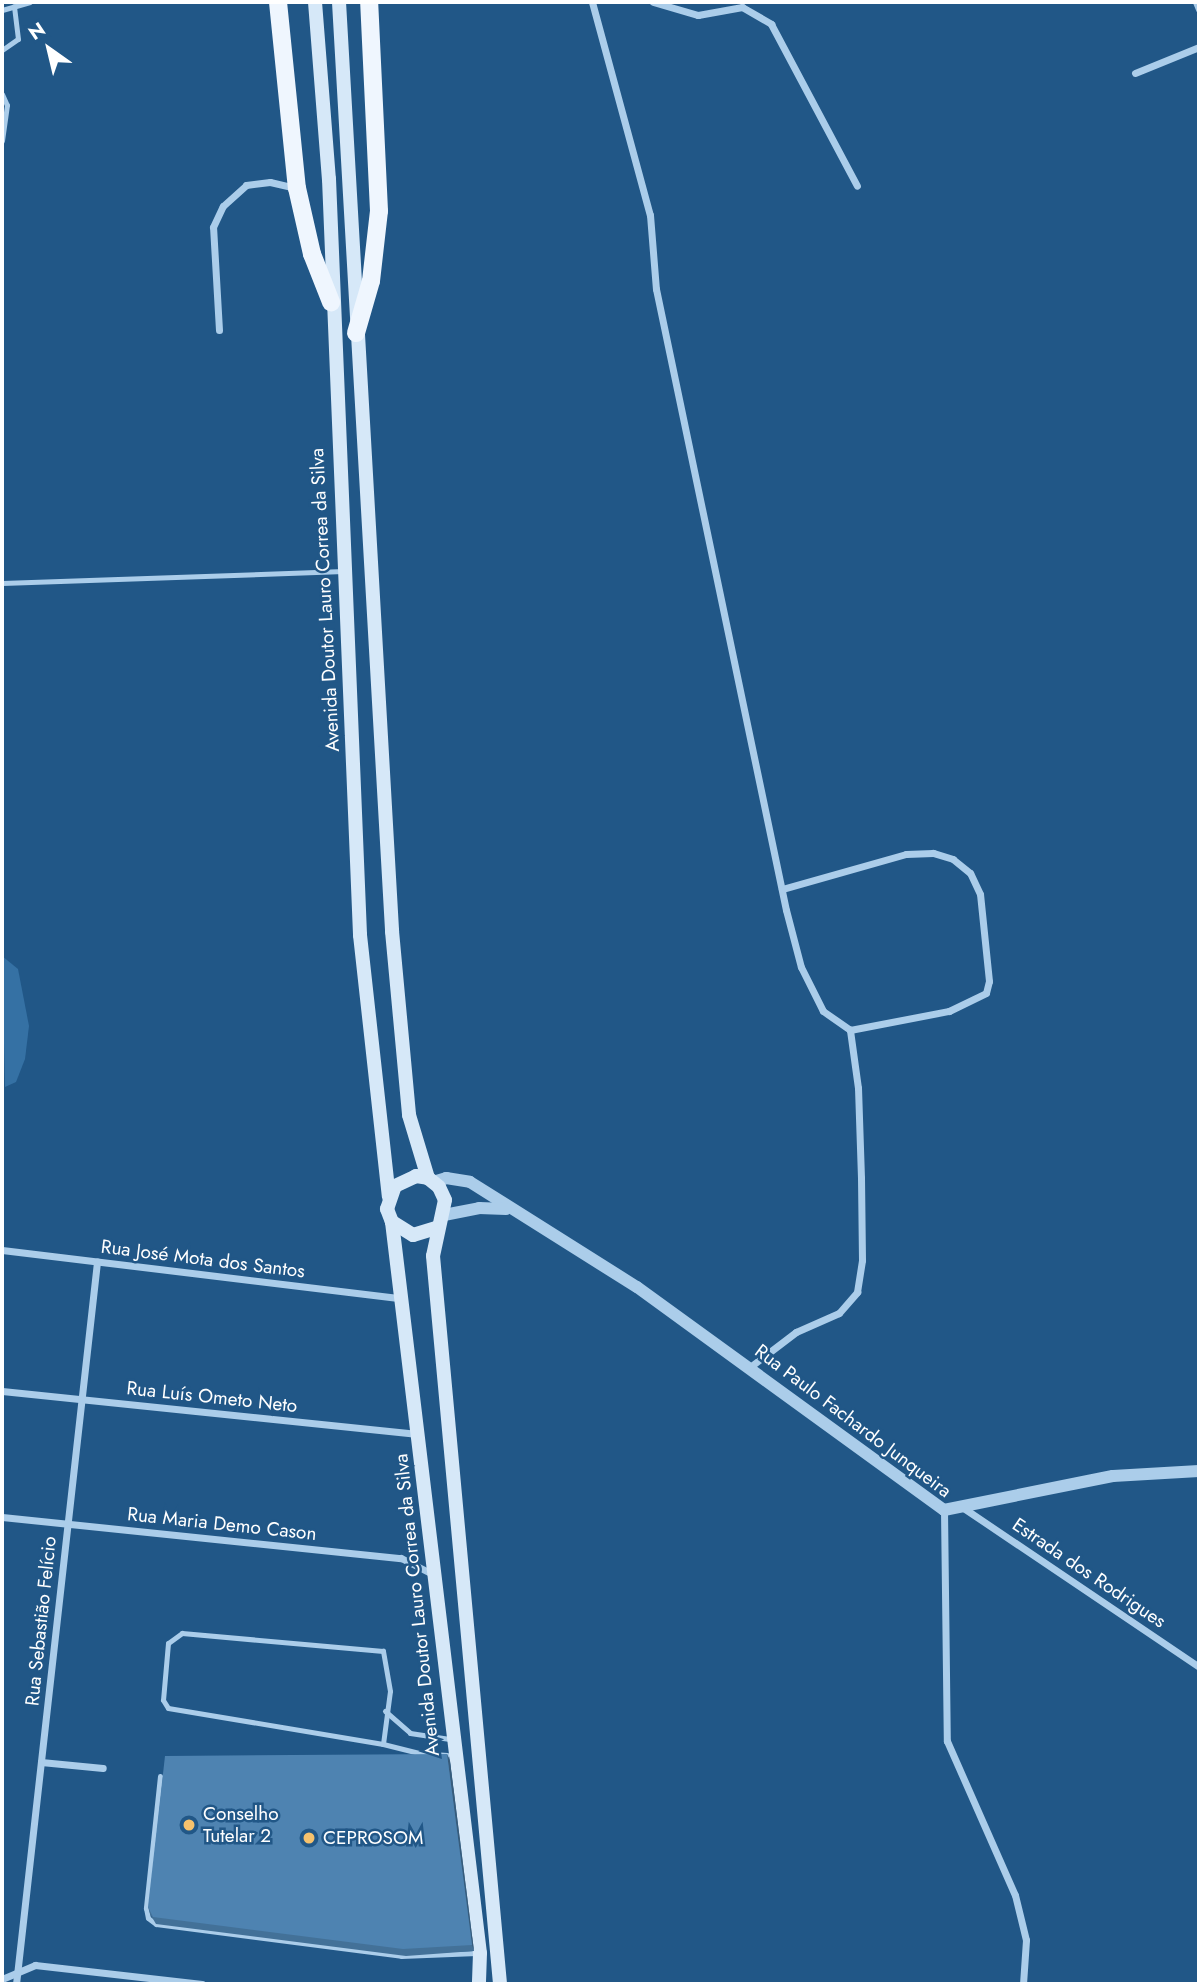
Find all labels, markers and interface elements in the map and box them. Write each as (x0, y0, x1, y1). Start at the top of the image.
north arrow (14, 14, 84, 84)
text: N (23, 16, 51, 47)
street label: Avenida Doutor Lauro Correa da Silva (306, 448, 344, 752)
street label: Rua José Mota dos Santos (100, 1235, 306, 1283)
street label: Rua Paulo Fachardo Junqueira (750, 1340, 956, 1502)
street label: Rua Luís Ometo Neto (125, 1377, 299, 1417)
street label: Avenida Doutor Lauro Correa da Silva (390, 1453, 444, 1757)
street label: Rua Maria Demo Cason (126, 1503, 318, 1545)
street label: Estrada dos Rodrigues (1008, 1513, 1170, 1633)
street label: Rua Sebastião Felício (21, 1535, 61, 1707)
place label: Conselho Tutelar 2 (203, 1803, 279, 1847)
marker: Conselho Tutelar 2 (181, 1817, 197, 1833)
place label: CEPROSOM (323, 1827, 423, 1849)
marker: CEPROSOM (301, 1830, 317, 1846)

